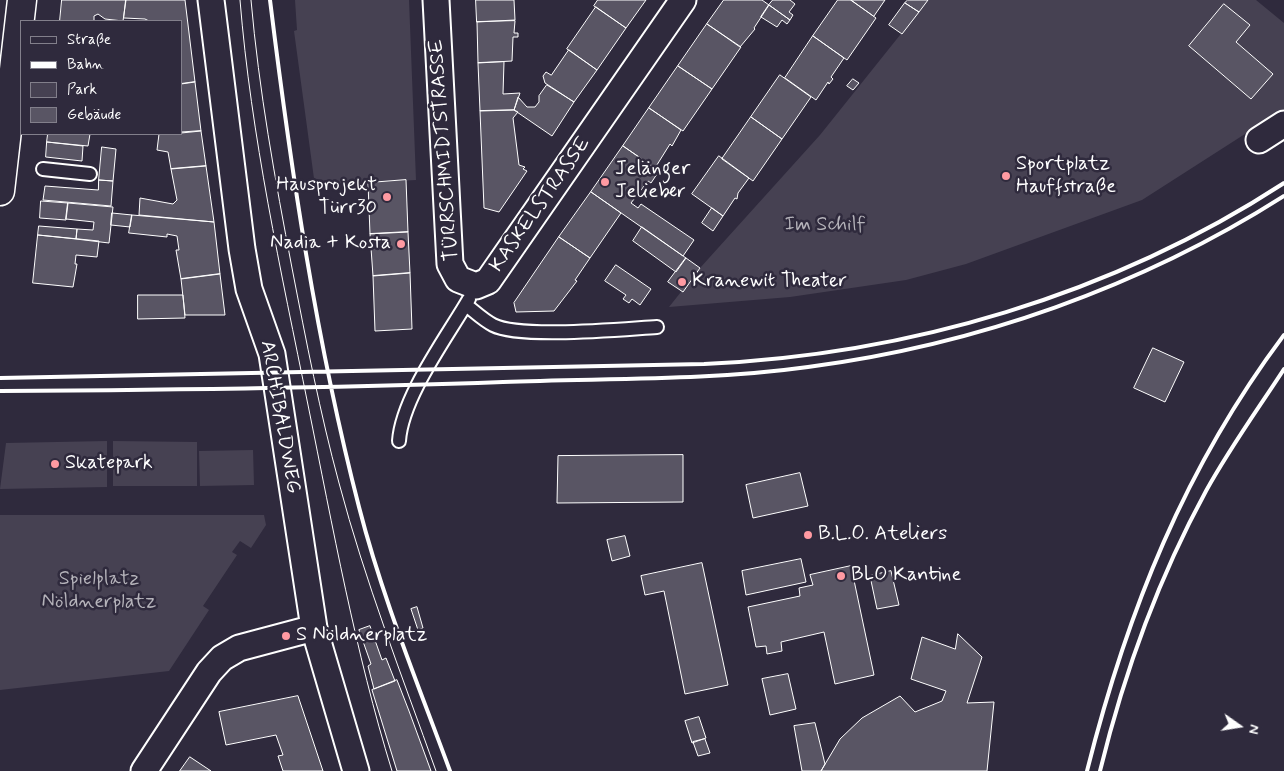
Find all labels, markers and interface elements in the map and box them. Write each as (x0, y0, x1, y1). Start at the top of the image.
legend (20, 20, 182, 135)
text: Straße (67, 30, 111, 50)
street label: TÜRRSCHMIDTSTRASSE (425, 38, 465, 262)
text: Bahn (67, 55, 104, 75)
text: Park (67, 80, 97, 100)
text: Gebäude (67, 105, 121, 125)
street label: KASKELSTRASSE (485, 133, 597, 277)
place label: Sportplatz Hauffstraße (1016, 153, 1116, 200)
place label: Jelänger Jelieber (615, 158, 690, 205)
marker: Sportplatz Hauffstraße (1000, 170, 1012, 182)
place label: Hausprojekt Türr30 (276, 174, 377, 221)
marker: Jelänger Jelieber (599, 176, 611, 188)
marker: Hausprojekt Türr30 (381, 191, 393, 203)
park label: Im Schilf (784, 214, 866, 238)
place label: Nadia + Kosta (270, 232, 391, 256)
marker: Nadia + Kosta (395, 238, 407, 250)
place label: Kranewit Theater (692, 270, 847, 294)
marker: Kranewit Theater (676, 276, 688, 288)
street label: ARCHIBALDWEG (254, 339, 304, 495)
place label: Skatepark (65, 452, 153, 476)
marker: Skatepark (49, 458, 61, 470)
place label: B.L.O. Ateliers (818, 523, 947, 547)
marker: B.L.O. Ateliers (802, 529, 814, 541)
place label: BLO Kantine (851, 564, 961, 588)
park label: Spielplatz Nöldnerplatz (42, 568, 156, 615)
marker: BLO Kantine (835, 570, 847, 582)
place label: S Nöldnerplatz (296, 624, 427, 648)
marker: S Nöldnerplatz (280, 630, 292, 642)
north arrow (1214, 701, 1264, 751)
text: N (1244, 723, 1263, 736)

